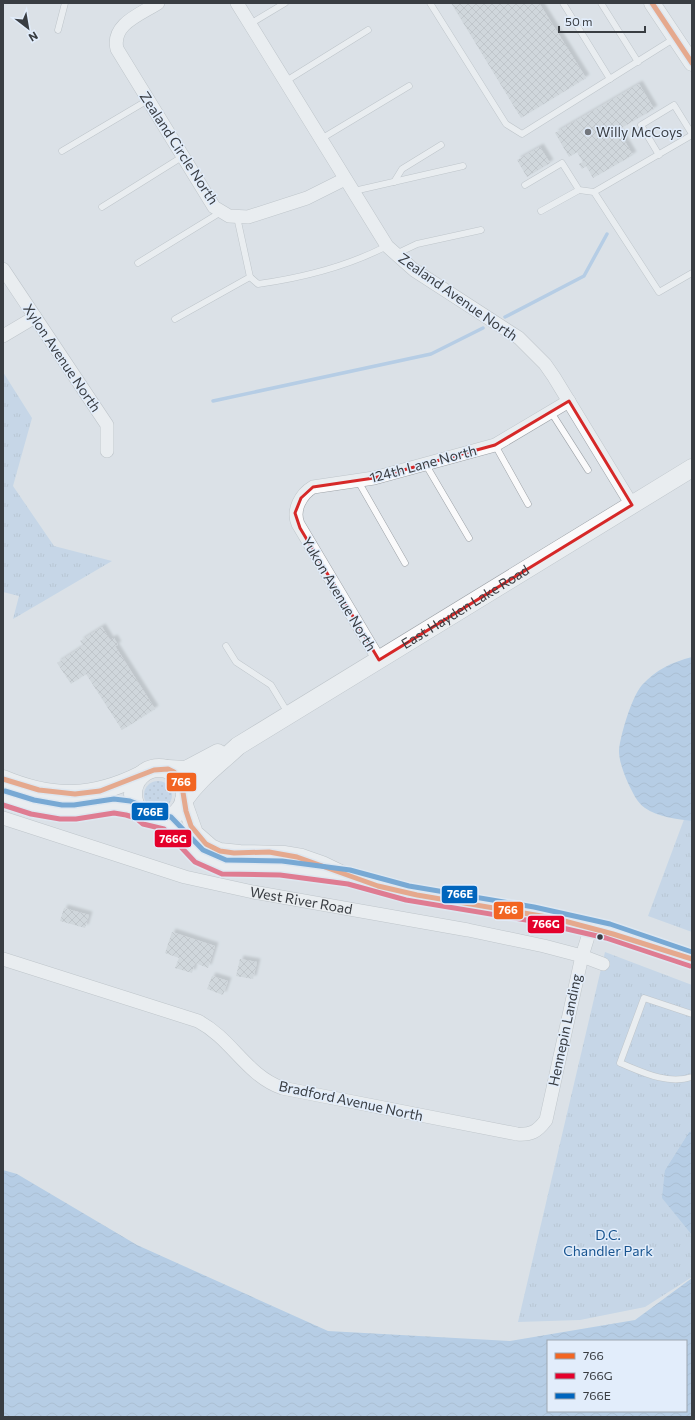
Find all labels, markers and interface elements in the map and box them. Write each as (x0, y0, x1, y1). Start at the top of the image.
north arrow (8, 8, 48, 48)
scale bar (559, 8, 645, 34)
text: 50 m (565, 14, 593, 28)
text: N (27, 29, 40, 45)
street label: Zealand Circle North (137, 88, 222, 207)
place label: Willy McCoys (596, 123, 682, 140)
marker: Willy McCoys (583, 127, 593, 137)
street label: Zealand Avenue North (395, 249, 521, 344)
street label: Xylon Avenue North (20, 301, 105, 415)
street label: 124th Lane North (368, 441, 478, 486)
street label: Yukon Avenue North (299, 534, 380, 654)
street label: East Hayden Lake Road (398, 561, 532, 652)
line badge: 766 (166, 772, 197, 792)
text: 766 (171, 775, 191, 788)
line badge: 766E (131, 802, 169, 821)
text: 766E (137, 805, 163, 818)
line badge: 766G (154, 829, 192, 848)
text: 766G (159, 832, 187, 845)
street label: West River Road (249, 883, 354, 917)
line badge: 766E (441, 885, 478, 904)
text: 766E (447, 887, 473, 900)
line badge: 766 (493, 901, 524, 920)
text: 766 (498, 903, 518, 916)
line badge: 766G (527, 915, 565, 934)
text: 766G (532, 917, 560, 930)
unlabelled marker (595, 932, 605, 942)
street label: Hennepin Landing (544, 972, 585, 1088)
street label: Bradford Avenue North (277, 1077, 425, 1124)
park label: D.C. Chandler Park (563, 1226, 653, 1259)
legend (547, 1340, 687, 1412)
text: 766 (583, 1348, 604, 1362)
text: 766G (583, 1368, 613, 1382)
text: 766E (583, 1388, 611, 1402)

